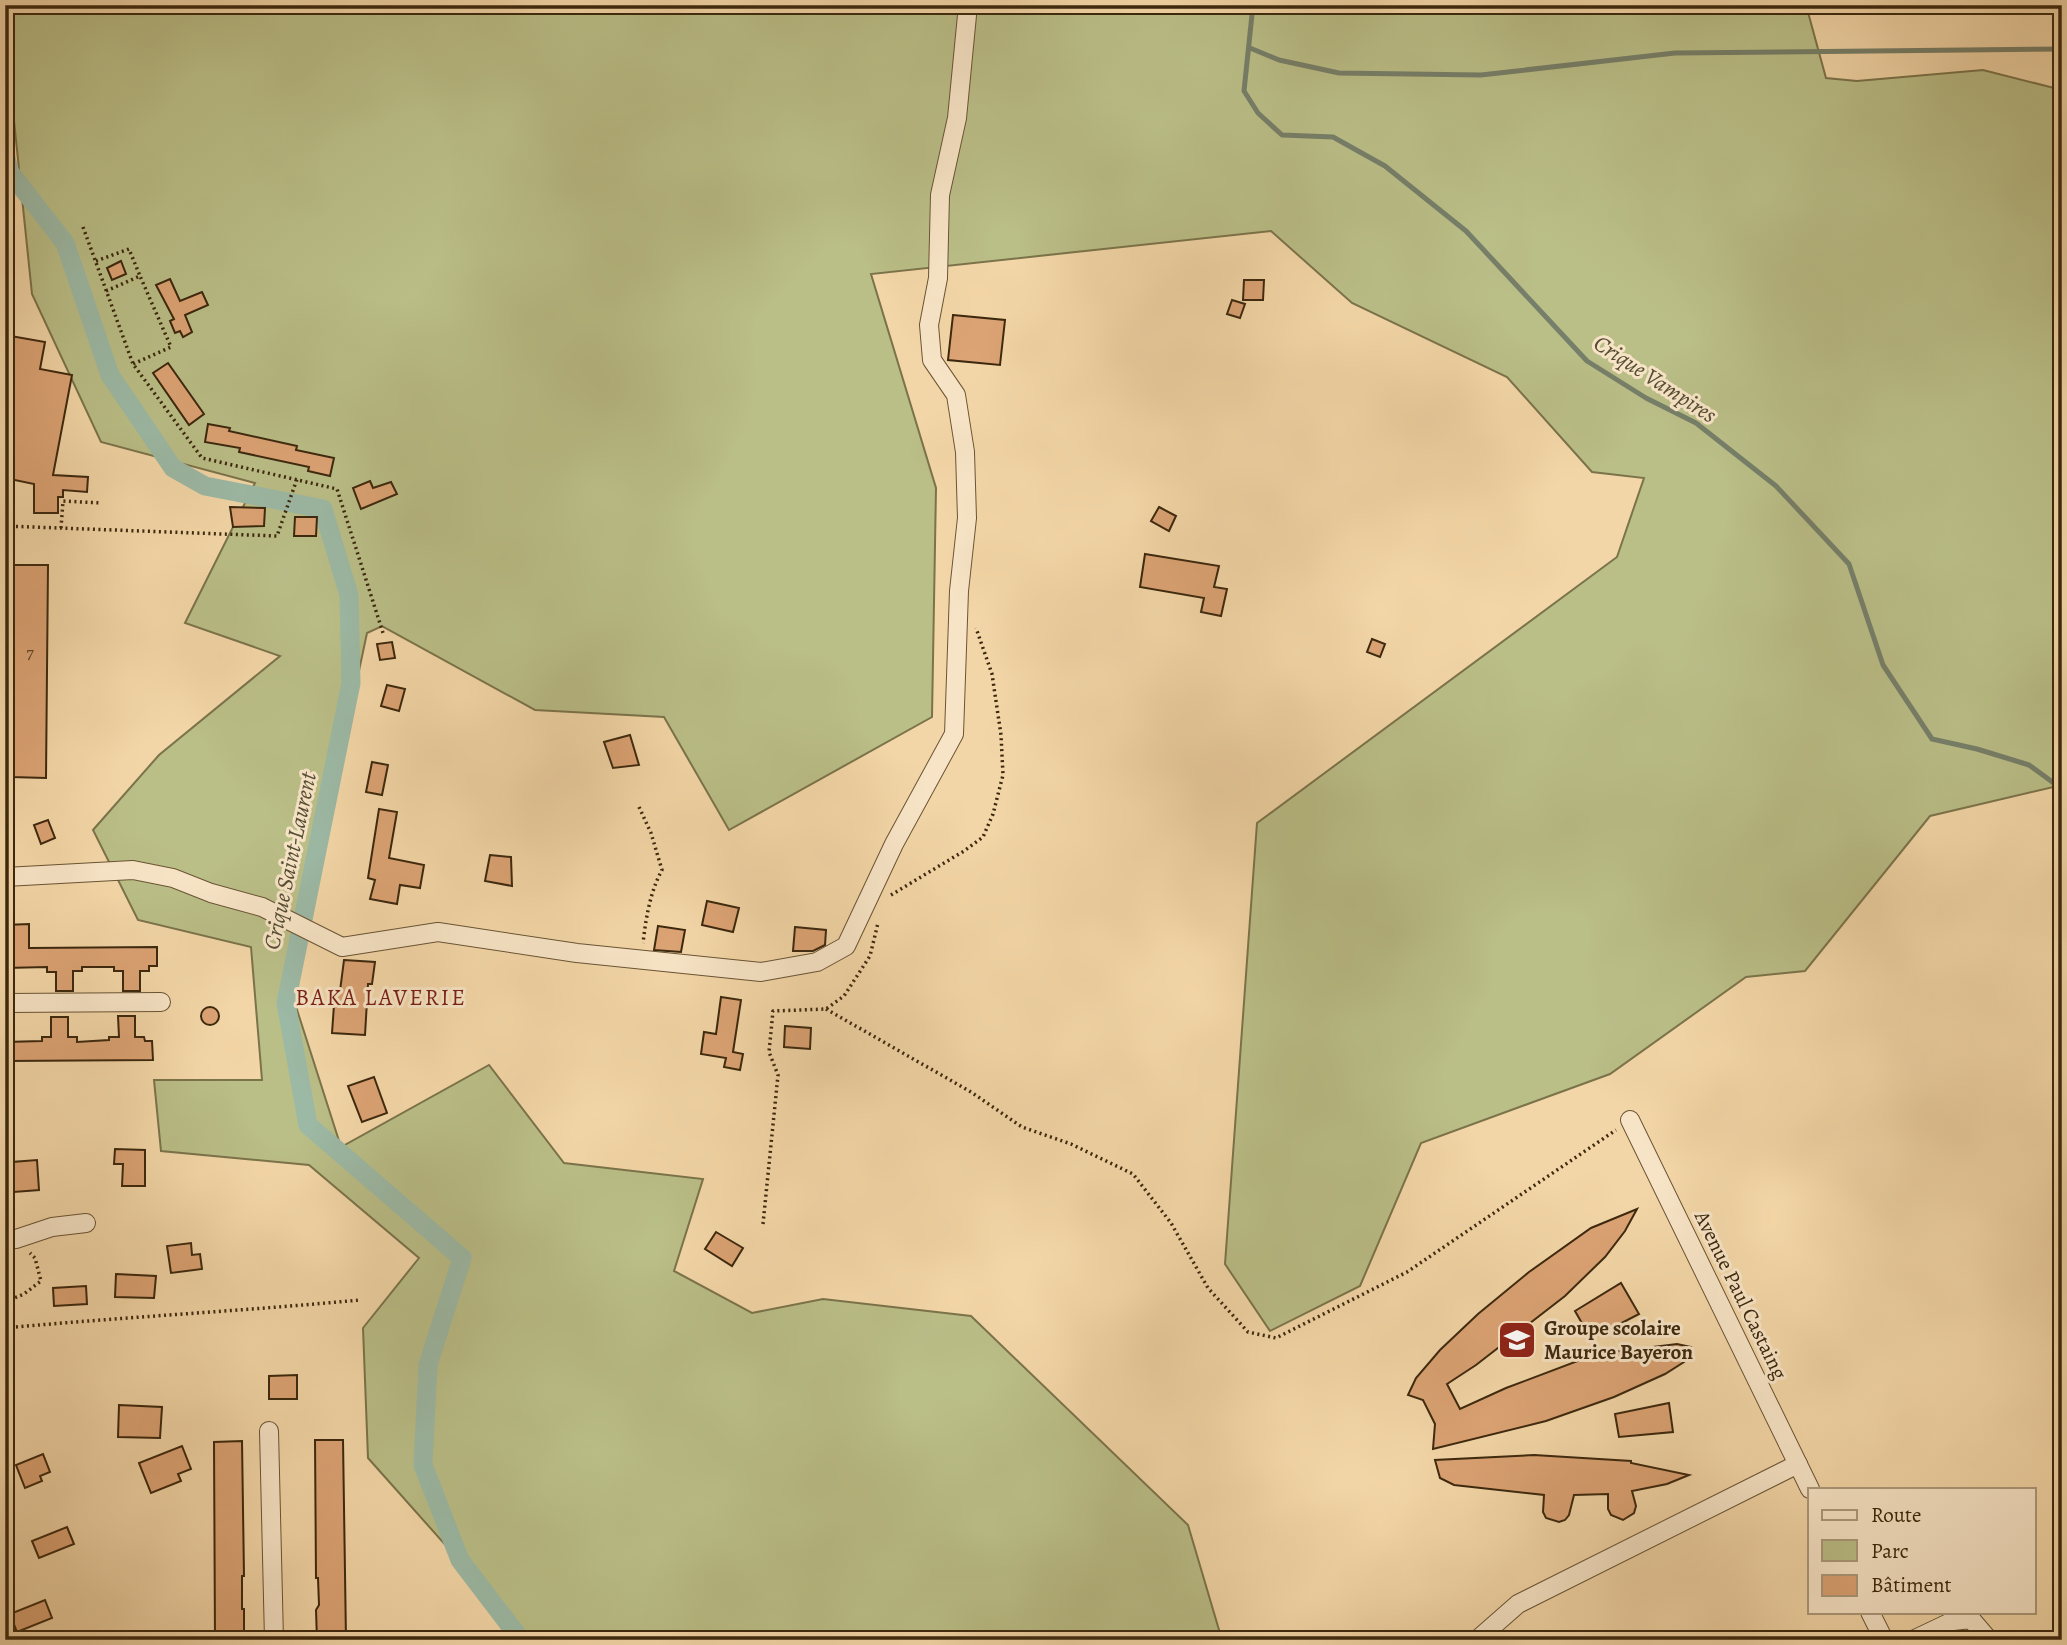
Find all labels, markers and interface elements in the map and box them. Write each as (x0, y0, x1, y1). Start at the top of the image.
water label: Crique Vampires (1588, 328, 1723, 430)
house number: 7 (26, 640, 34, 664)
water label: Crique Saint-Laurent (256, 768, 324, 952)
district label: BAKA LAVERIE (295, 982, 467, 1013)
street label: Avenue Paul Castaing (1688, 1205, 1794, 1384)
place label: Groupe scolaire Maurice Bayeron (1544, 1314, 1693, 1366)
school or university icon: Groupe scolaire Maurice Bayeron (1496, 1319, 1538, 1361)
legend (1808, 1488, 2036, 1614)
text: Route (1871, 1501, 1921, 1529)
text: Parc (1871, 1537, 1909, 1565)
text: Bâtiment (1871, 1571, 1952, 1599)

